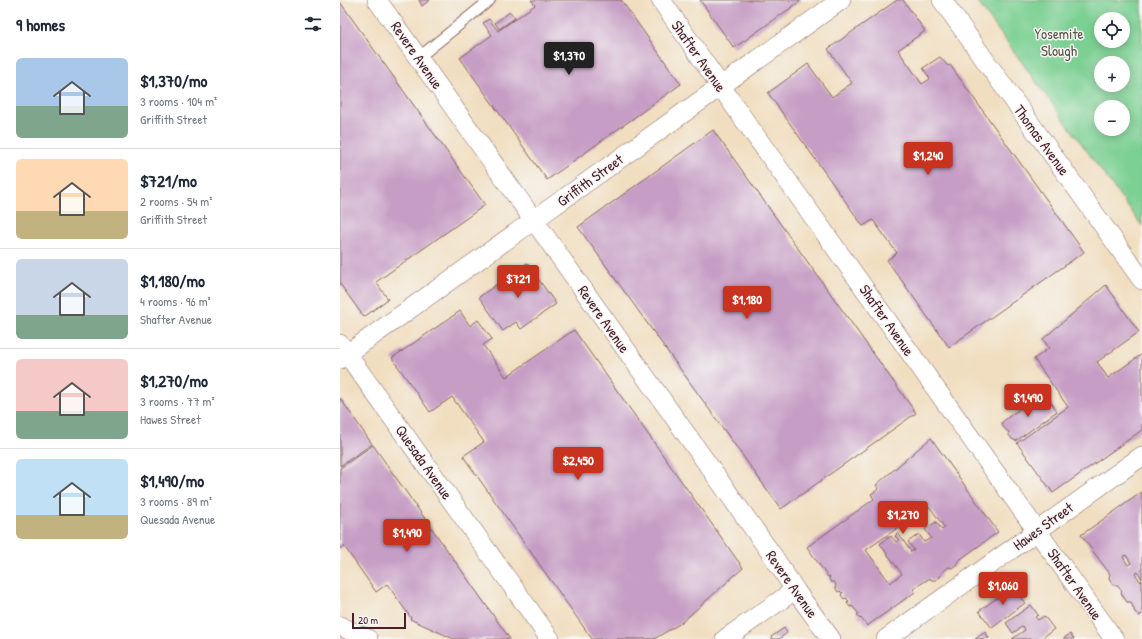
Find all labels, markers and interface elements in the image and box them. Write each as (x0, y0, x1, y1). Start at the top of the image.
map controls (1094, 12, 1130, 136)
button: locate (1094, 12, 1130, 48)
text: 9 homes (16, 13, 65, 36)
icon: filters (302, 13, 324, 35)
street label: Shafter Avenue (667, 16, 731, 96)
street label: Revere Avenue (386, 17, 448, 93)
park label: Yosemite Slough (1034, 23, 1084, 61)
pin: $1,370 (536, 42, 602, 76)
text: $1,370 (553, 46, 585, 64)
button: + (1094, 56, 1130, 92)
text: $1,370/mo (140, 69, 207, 92)
icon: home (48, 74, 96, 122)
text: 3 rooms · 104 m² (140, 92, 217, 110)
street label: Thomas Avenue (1009, 100, 1075, 180)
button: − (1094, 100, 1130, 136)
text: Griffith Street (140, 110, 207, 128)
pin: $1,240 (895, 142, 961, 176)
text: $1,240 (913, 146, 943, 164)
street label: Griffith Street (553, 148, 628, 211)
text: $721/mo (140, 169, 197, 192)
icon: home (48, 175, 96, 223)
text: 2 rooms · 54 m² (140, 192, 212, 210)
text: Griffith Street (140, 210, 207, 228)
pin: $721 (494, 265, 542, 299)
text: $1,180/mo (140, 269, 205, 292)
text: $721 (506, 269, 530, 287)
icon: home (48, 275, 96, 323)
street label: Shafter Avenue (855, 280, 919, 360)
street label: Revere Avenue (573, 281, 635, 357)
pin: $1,180 (714, 286, 780, 320)
text: $1,180 (732, 290, 762, 308)
text: 4 rooms · 96 m² (140, 292, 211, 310)
text: Shafter Avenue (140, 310, 212, 328)
text: $1,270/mo (140, 369, 208, 392)
icon: home (48, 375, 96, 423)
pin: $1,490 (995, 384, 1061, 418)
text: $1,490 (1013, 388, 1043, 406)
text: 3 rooms · 77 m² (140, 392, 214, 410)
text: Hawes Street (140, 410, 201, 428)
street label: Quesada Avenue (391, 420, 457, 504)
pin: $2,450 (545, 447, 611, 481)
text: $2,450 (562, 451, 594, 469)
text: $1,490/mo (140, 469, 204, 492)
icon: home (48, 475, 96, 523)
text: 3 rooms · 89 m² (140, 492, 212, 510)
street label: Hawes Street (1009, 496, 1078, 555)
pin: $1,270 (870, 501, 936, 535)
text: $1,270 (887, 505, 919, 523)
text: Quesada Avenue (140, 510, 215, 528)
pin: $1,490 (374, 519, 440, 553)
text: $1,490 (392, 523, 422, 541)
street label: Shafter Avenue (1043, 544, 1107, 624)
street label: Revere Avenue (761, 546, 823, 622)
pin: $1,060 (970, 572, 1036, 606)
text: $1,060 (988, 576, 1018, 594)
scale bar (352, 611, 406, 630)
text: 20 m (358, 613, 378, 627)

